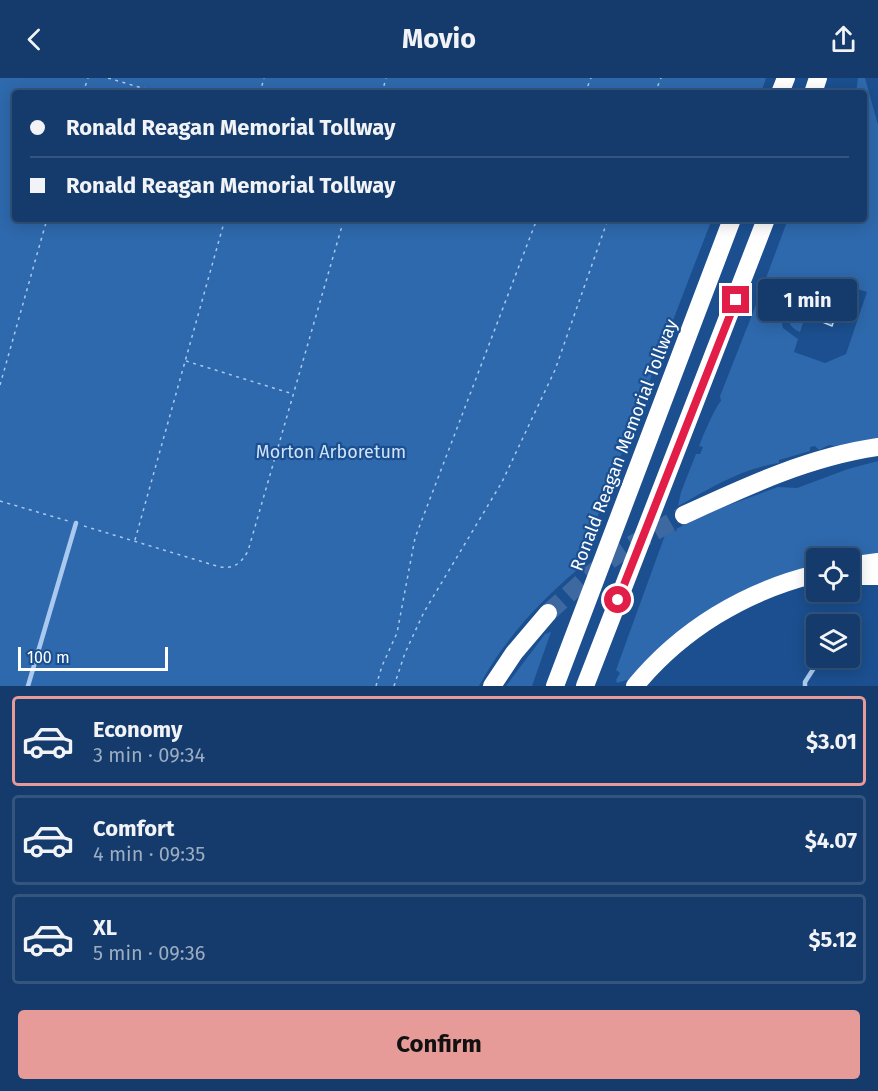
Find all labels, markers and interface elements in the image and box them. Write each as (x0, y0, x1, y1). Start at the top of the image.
icon: back (18, 23, 51, 56)
text: Movio (402, 23, 476, 55)
icon: share (827, 23, 860, 56)
text: Ronald Reagan Memorial Tollway (66, 114, 395, 141)
text: Ronald Reagan Memorial Tollway (66, 172, 395, 199)
callout: 1 min (757, 279, 856, 321)
route end (722, 286, 749, 313)
text: 1 min (783, 288, 832, 312)
street label: Ronald Reagan Memorial Tollway (566, 316, 682, 574)
park label: Morton Arboretum (256, 441, 406, 463)
map controls (806, 548, 860, 668)
button: locate (806, 548, 860, 602)
route start (604, 586, 631, 613)
button: layers (806, 614, 860, 668)
scale bar (18, 644, 168, 672)
text: 100 m (27, 648, 70, 667)
icon: car (21, 714, 75, 768)
text: Economy (93, 716, 182, 743)
text: $3.01 (806, 728, 857, 755)
text: 3 min · 09:34 (93, 743, 205, 767)
icon: car (21, 813, 75, 867)
text: Comfort (93, 815, 174, 842)
text: $4.07 (805, 827, 857, 854)
text: 4 min · 09:35 (93, 842, 205, 866)
icon: car (21, 912, 75, 966)
text: XL (93, 914, 117, 941)
text: $5.12 (808, 926, 857, 953)
text: 5 min · 09:36 (93, 941, 205, 965)
button: Confirm (18, 1010, 860, 1079)

